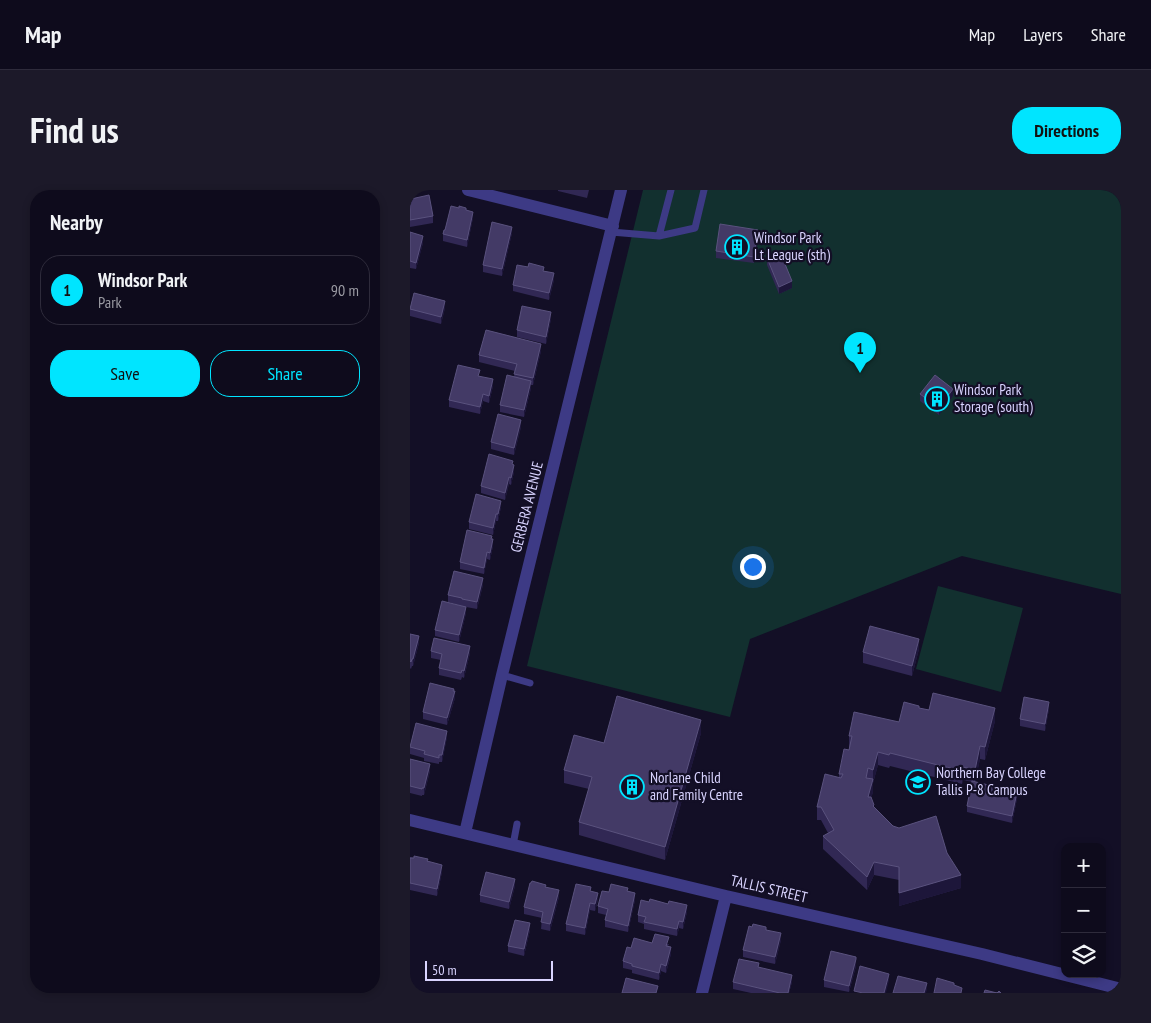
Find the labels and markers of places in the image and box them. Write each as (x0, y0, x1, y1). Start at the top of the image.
place label: Windsor Park Lt League (sth) (754, 228, 830, 264)
building icon: Windsor Park Lt League (sth) (724, 234, 750, 260)
pin: 1 (844, 332, 876, 373)
place label: Windsor Park Storage (south) (954, 380, 1033, 416)
building icon: Windsor Park Storage (south) (924, 386, 950, 412)
place label: Northern Bay College Tallis P-8 Campus (936, 763, 1046, 799)
place label: Norlane Child and Family Centre (650, 768, 743, 804)
school or university icon: Northern Bay College Tallis P-8 Campus (905, 769, 931, 795)
building icon: Norlane Child and Family Centre (619, 774, 645, 800)

